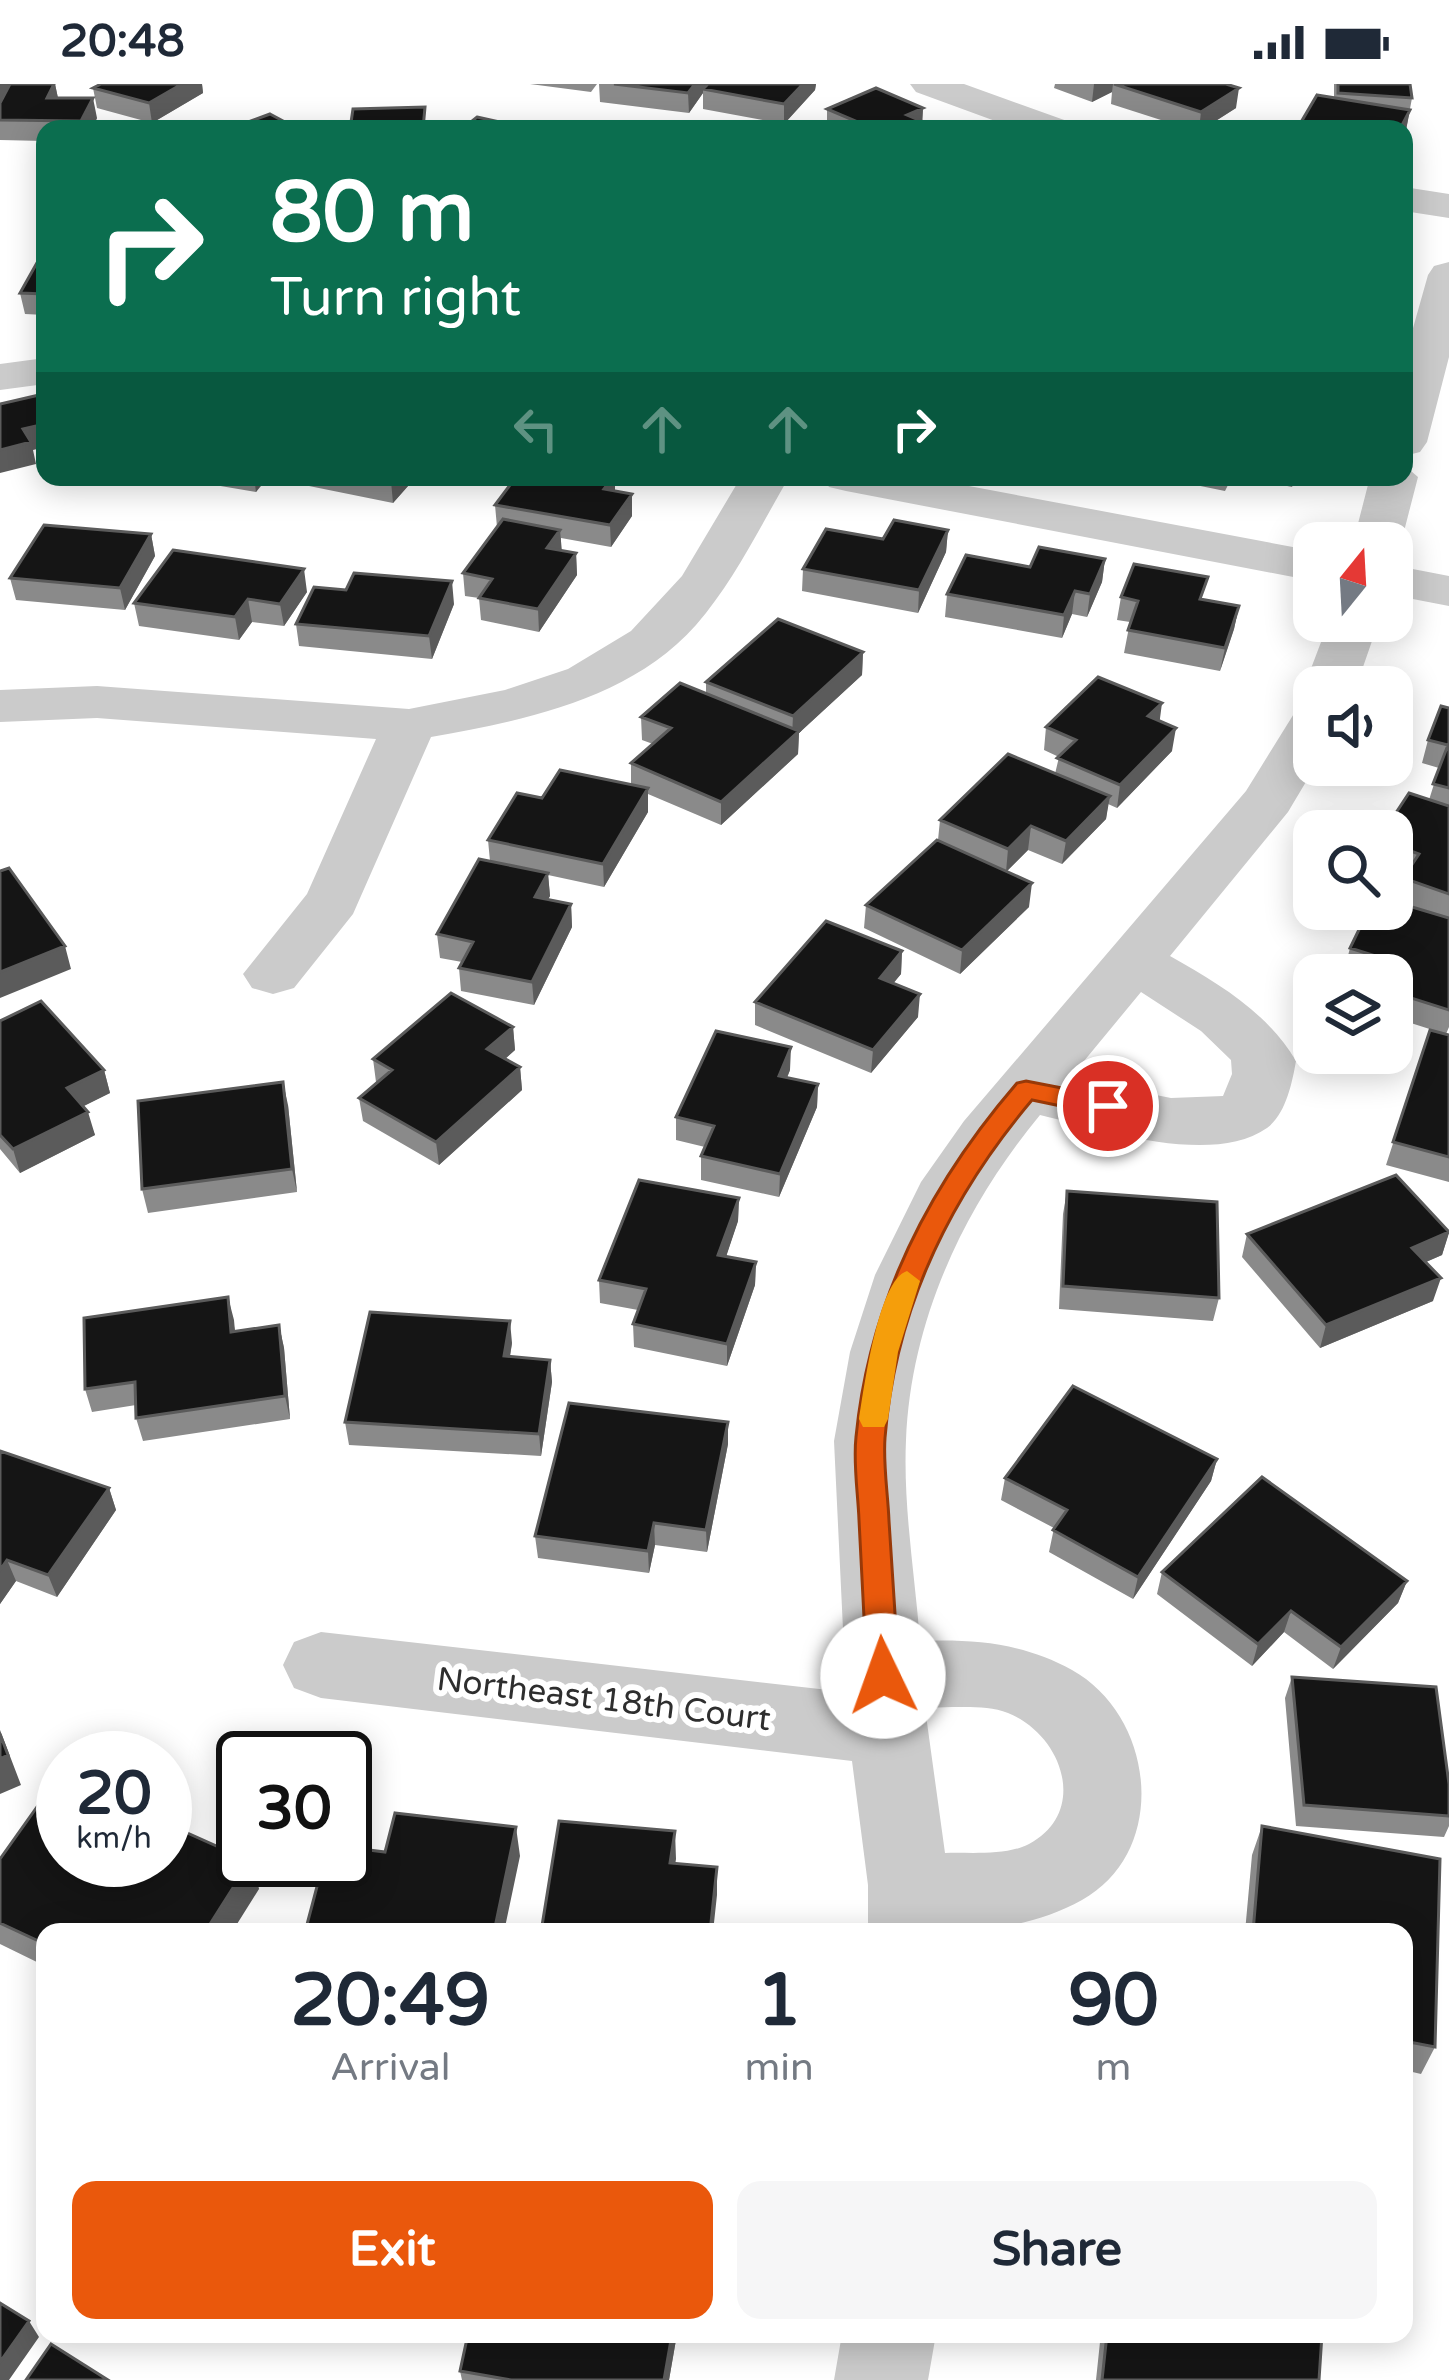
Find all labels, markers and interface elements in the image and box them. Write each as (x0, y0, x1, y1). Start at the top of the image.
text: 20:48 (60, 15, 185, 69)
text: 80 m (270, 163, 474, 264)
icon: right (72, 168, 228, 324)
text: Turn right (270, 265, 521, 330)
icon: left (503, 396, 569, 462)
icon: ahead (629, 396, 695, 462)
icon: ahead (755, 396, 821, 462)
icon: right (881, 396, 947, 462)
north arrow (1293, 522, 1413, 642)
map controls (1293, 522, 1413, 1074)
button: sound (1293, 666, 1413, 786)
button: search (1293, 810, 1413, 930)
button: layers (1293, 954, 1413, 1074)
pin (1057, 1055, 1159, 1157)
icon: arrive (1075, 1073, 1141, 1139)
position arrow (820, 1613, 946, 1739)
street label: Northeast 18th Court (435, 1660, 773, 1739)
speed limit sign: 30 (216, 1731, 372, 1887)
text: 20 (76, 1758, 152, 1830)
text: km/h (76, 1820, 152, 1857)
text: 20:49 (290, 1958, 490, 2045)
text: 1 (756, 1958, 802, 2045)
text: 90 (1068, 1958, 1159, 2045)
text: Arrival (330, 2044, 450, 2091)
text: min (744, 2044, 814, 2091)
text: m (1095, 2044, 1131, 2091)
button: Exit (72, 2181, 713, 2319)
button: Share (737, 2181, 1377, 2319)

